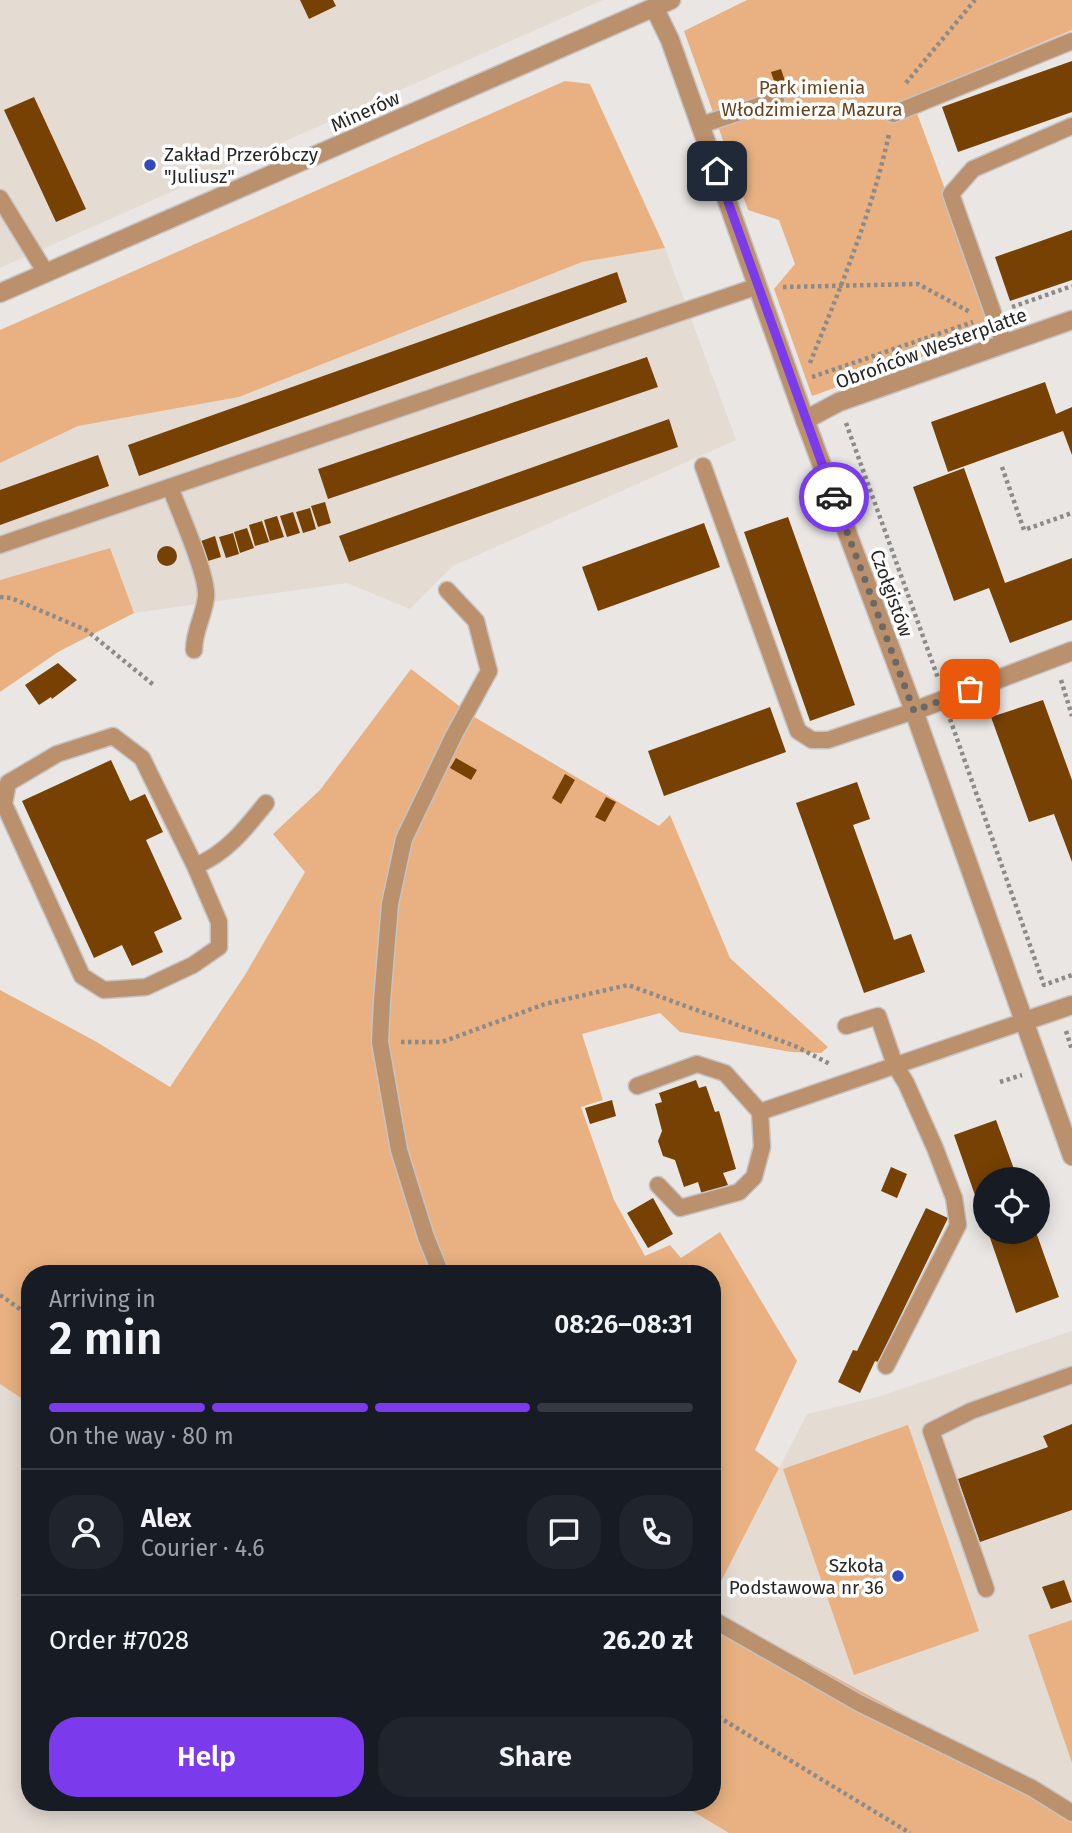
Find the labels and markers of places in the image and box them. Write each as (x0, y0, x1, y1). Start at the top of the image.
pin (687, 141, 747, 201)
place label: Zakład Przeróbczy "Juliusz" (164, 143, 319, 188)
marker: Zakład Przeróbczy "Juliusz" (142, 157, 158, 173)
pin (940, 659, 1000, 719)
place label: Szkoła Podstawowa nr 36 (729, 1554, 884, 1599)
marker: Szkoła Podstawowa nr 36 (890, 1568, 906, 1584)

